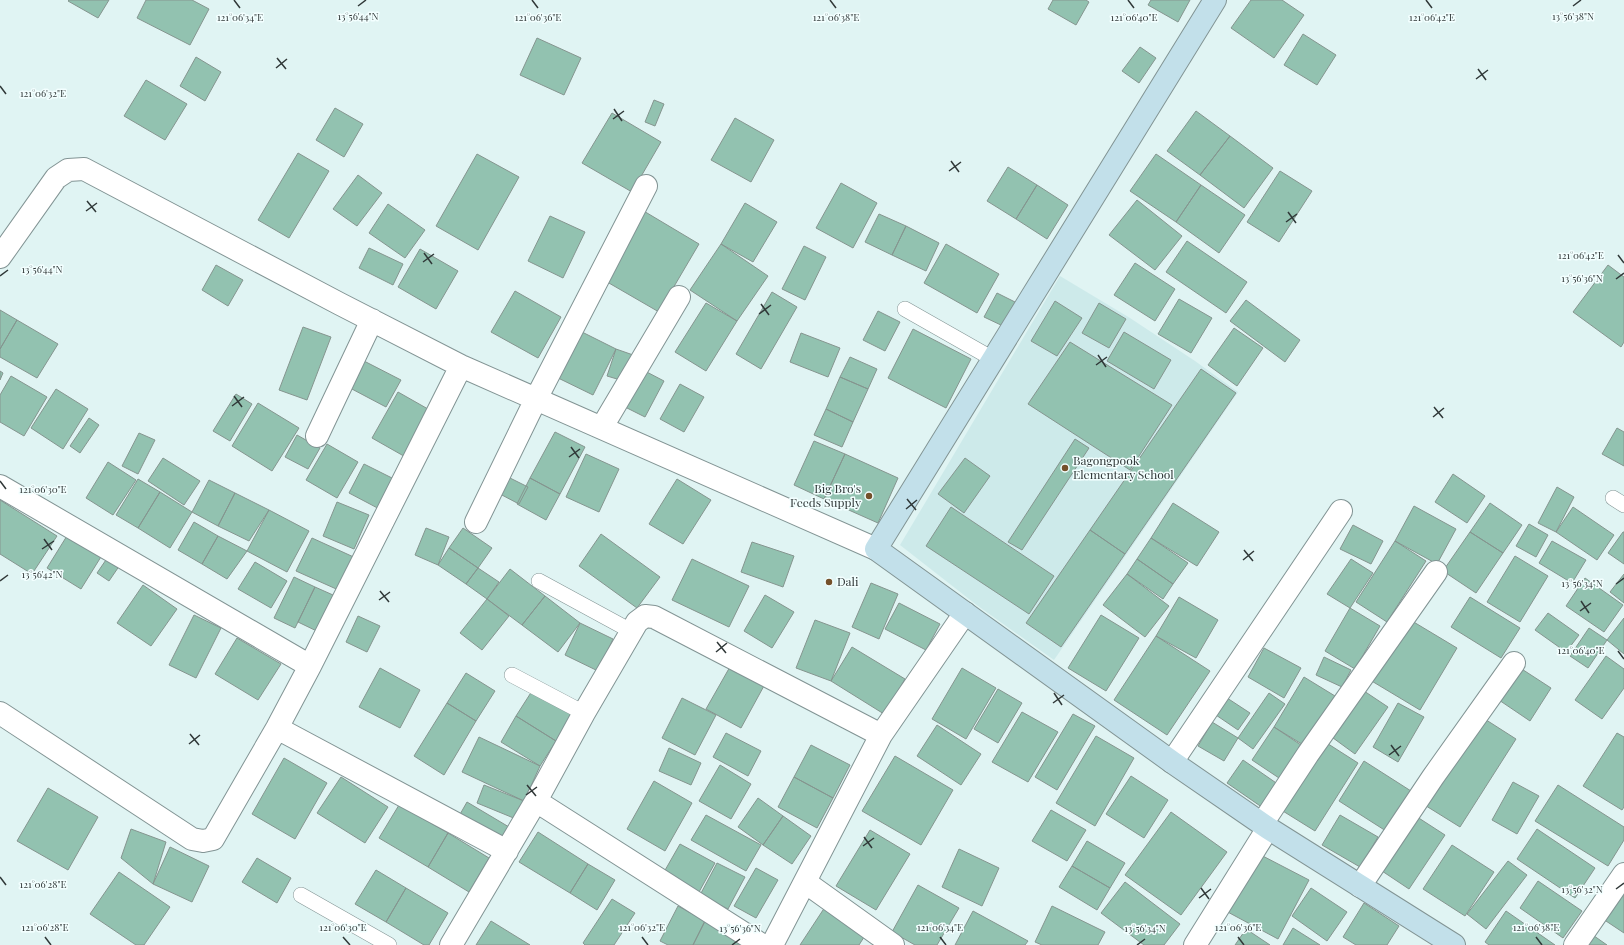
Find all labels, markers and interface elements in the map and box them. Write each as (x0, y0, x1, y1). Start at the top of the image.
text: 13°56'44"N (337, 9, 379, 23)
text: 13°56'38"N (1552, 9, 1594, 23)
text: 121°06'34"E (217, 10, 263, 24)
text: 121°06'36"E (515, 10, 561, 24)
text: 121°06'38"E (813, 10, 859, 24)
text: 121°06'40"E (1110, 10, 1158, 24)
text: 121°06'42"E (1409, 10, 1455, 24)
text: 121°06'32"E (20, 86, 66, 100)
text: 121°06'42"E (1558, 248, 1604, 262)
text: 13°56'44"N (21, 262, 63, 276)
text: 13°56'36"N (1561, 271, 1603, 285)
place label: Bagongpook Elementary School (1073, 452, 1174, 482)
marker: Bagongpook Elementary School (1060, 463, 1070, 473)
place label: Big Bro's Feeds Supply (790, 480, 861, 510)
text: 121°06'30"E (19, 482, 67, 496)
marker: Big Bro's Feeds Supply (864, 491, 874, 501)
text: 13°56'42"N (21, 567, 63, 581)
place label: Dali (837, 573, 859, 589)
text: 13°56'34"N (1561, 576, 1603, 590)
marker: Dali (824, 577, 834, 587)
text: 121°06'40"E (1557, 643, 1605, 657)
text: 121°06'28"E (19, 877, 67, 891)
text: 13°56'32"N (1561, 882, 1603, 896)
text: 121°06'28"E (21, 920, 69, 934)
text: 121°06'30"E (319, 920, 367, 934)
text: 121°06'32"E (619, 920, 665, 934)
text: 121°06'34"E (917, 920, 963, 934)
text: 121°06'36"E (1215, 920, 1261, 934)
text: 121°06'38"E (1513, 920, 1559, 934)
text: 13°56'36"N (719, 921, 761, 935)
text: 13°56'34"N (1124, 921, 1166, 935)

